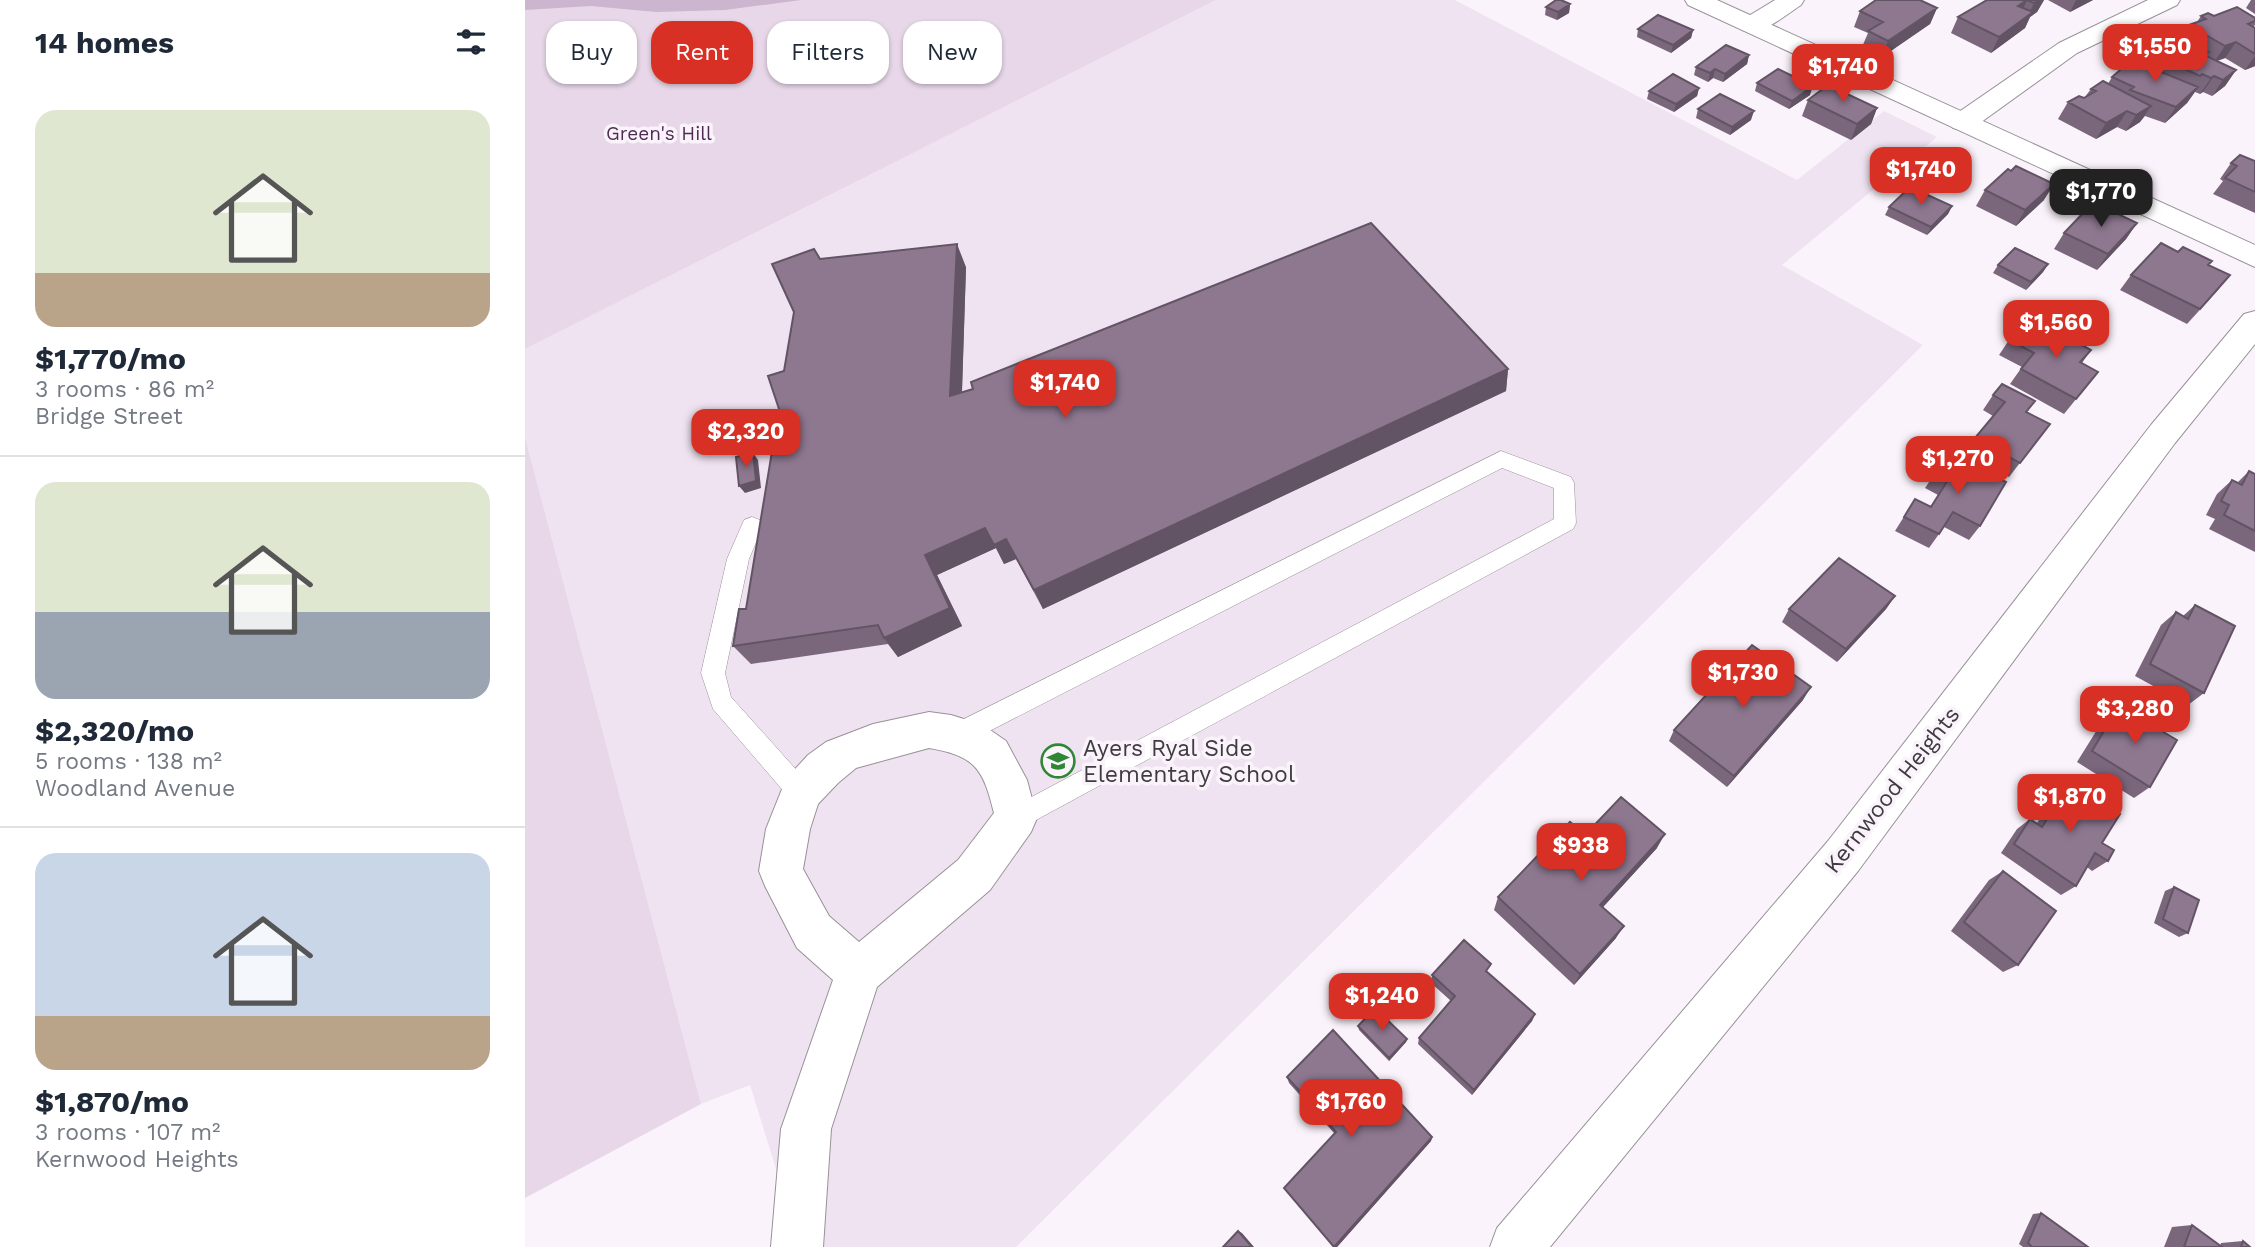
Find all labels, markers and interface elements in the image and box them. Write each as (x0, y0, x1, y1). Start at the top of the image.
chip: Buy (546, 21, 637, 84)
chip: Rent (651, 21, 753, 84)
chip: Filters (767, 21, 889, 84)
chip: New (903, 21, 1002, 84)
icon: filters (452, 23, 490, 61)
pin: $1,550 (2098, 24, 2212, 84)
text: 14 homes (35, 25, 174, 60)
text: $1,550 (2119, 33, 2191, 60)
pin: $1,740 (1786, 44, 1900, 104)
text: $1,740 (1808, 53, 1878, 80)
park label: Green's Hill (606, 122, 712, 145)
pin: $1,740 (1864, 148, 1978, 207)
icon: home (200, 155, 326, 281)
text: $1,740 (1886, 156, 1956, 183)
pin: $1,770 (2044, 170, 2158, 229)
text: $1,770 (2066, 178, 2136, 205)
pin: $1,560 (1999, 300, 2113, 360)
text: $1,560 (2019, 309, 2093, 336)
text: $1,770/mo (35, 341, 186, 376)
pin: $1,740 (1008, 360, 1122, 420)
text: $1,740 (1030, 369, 1100, 396)
text: 3 rooms · 86 m² (35, 376, 214, 403)
text: Bridge Street (35, 403, 183, 430)
pin: $2,320 (689, 410, 803, 469)
text: $2,320 (707, 418, 785, 445)
pin: $1,270 (1901, 436, 2015, 496)
text: $1,270 (1922, 445, 1994, 472)
icon: home (200, 527, 326, 653)
pin: $1,730 (1686, 650, 1800, 710)
text: $1,730 (1707, 659, 1779, 686)
pin: $3,280 (2078, 686, 2192, 746)
text: $3,280 (2096, 695, 2174, 722)
street label: Kernwood Heights (1819, 701, 1965, 879)
text: $2,320/mo (35, 713, 194, 748)
place label: Ayers Ryal Side Elementary School (1083, 735, 1295, 788)
school or university icon: Ayers Ryal Side Elementary School (1039, 742, 1077, 780)
text: 5 rooms · 138 m² (35, 748, 222, 775)
pin: $1,870 (2013, 774, 2127, 834)
text: Woodland Avenue (35, 775, 235, 802)
text: $1,870 (2033, 783, 2107, 810)
pin: $938 (1540, 824, 1622, 883)
text: $938 (1553, 832, 1609, 859)
icon: home (200, 898, 326, 1024)
pin: $1,240 (1325, 974, 1439, 1033)
text: $1,240 (1345, 982, 1419, 1009)
pin: $1,760 (1294, 1080, 1408, 1139)
text: $1,870/mo (35, 1084, 189, 1119)
text: $1,760 (1315, 1088, 1387, 1115)
text: 3 rooms · 107 m² (35, 1119, 221, 1146)
text: Kernwood Heights (35, 1146, 239, 1173)

